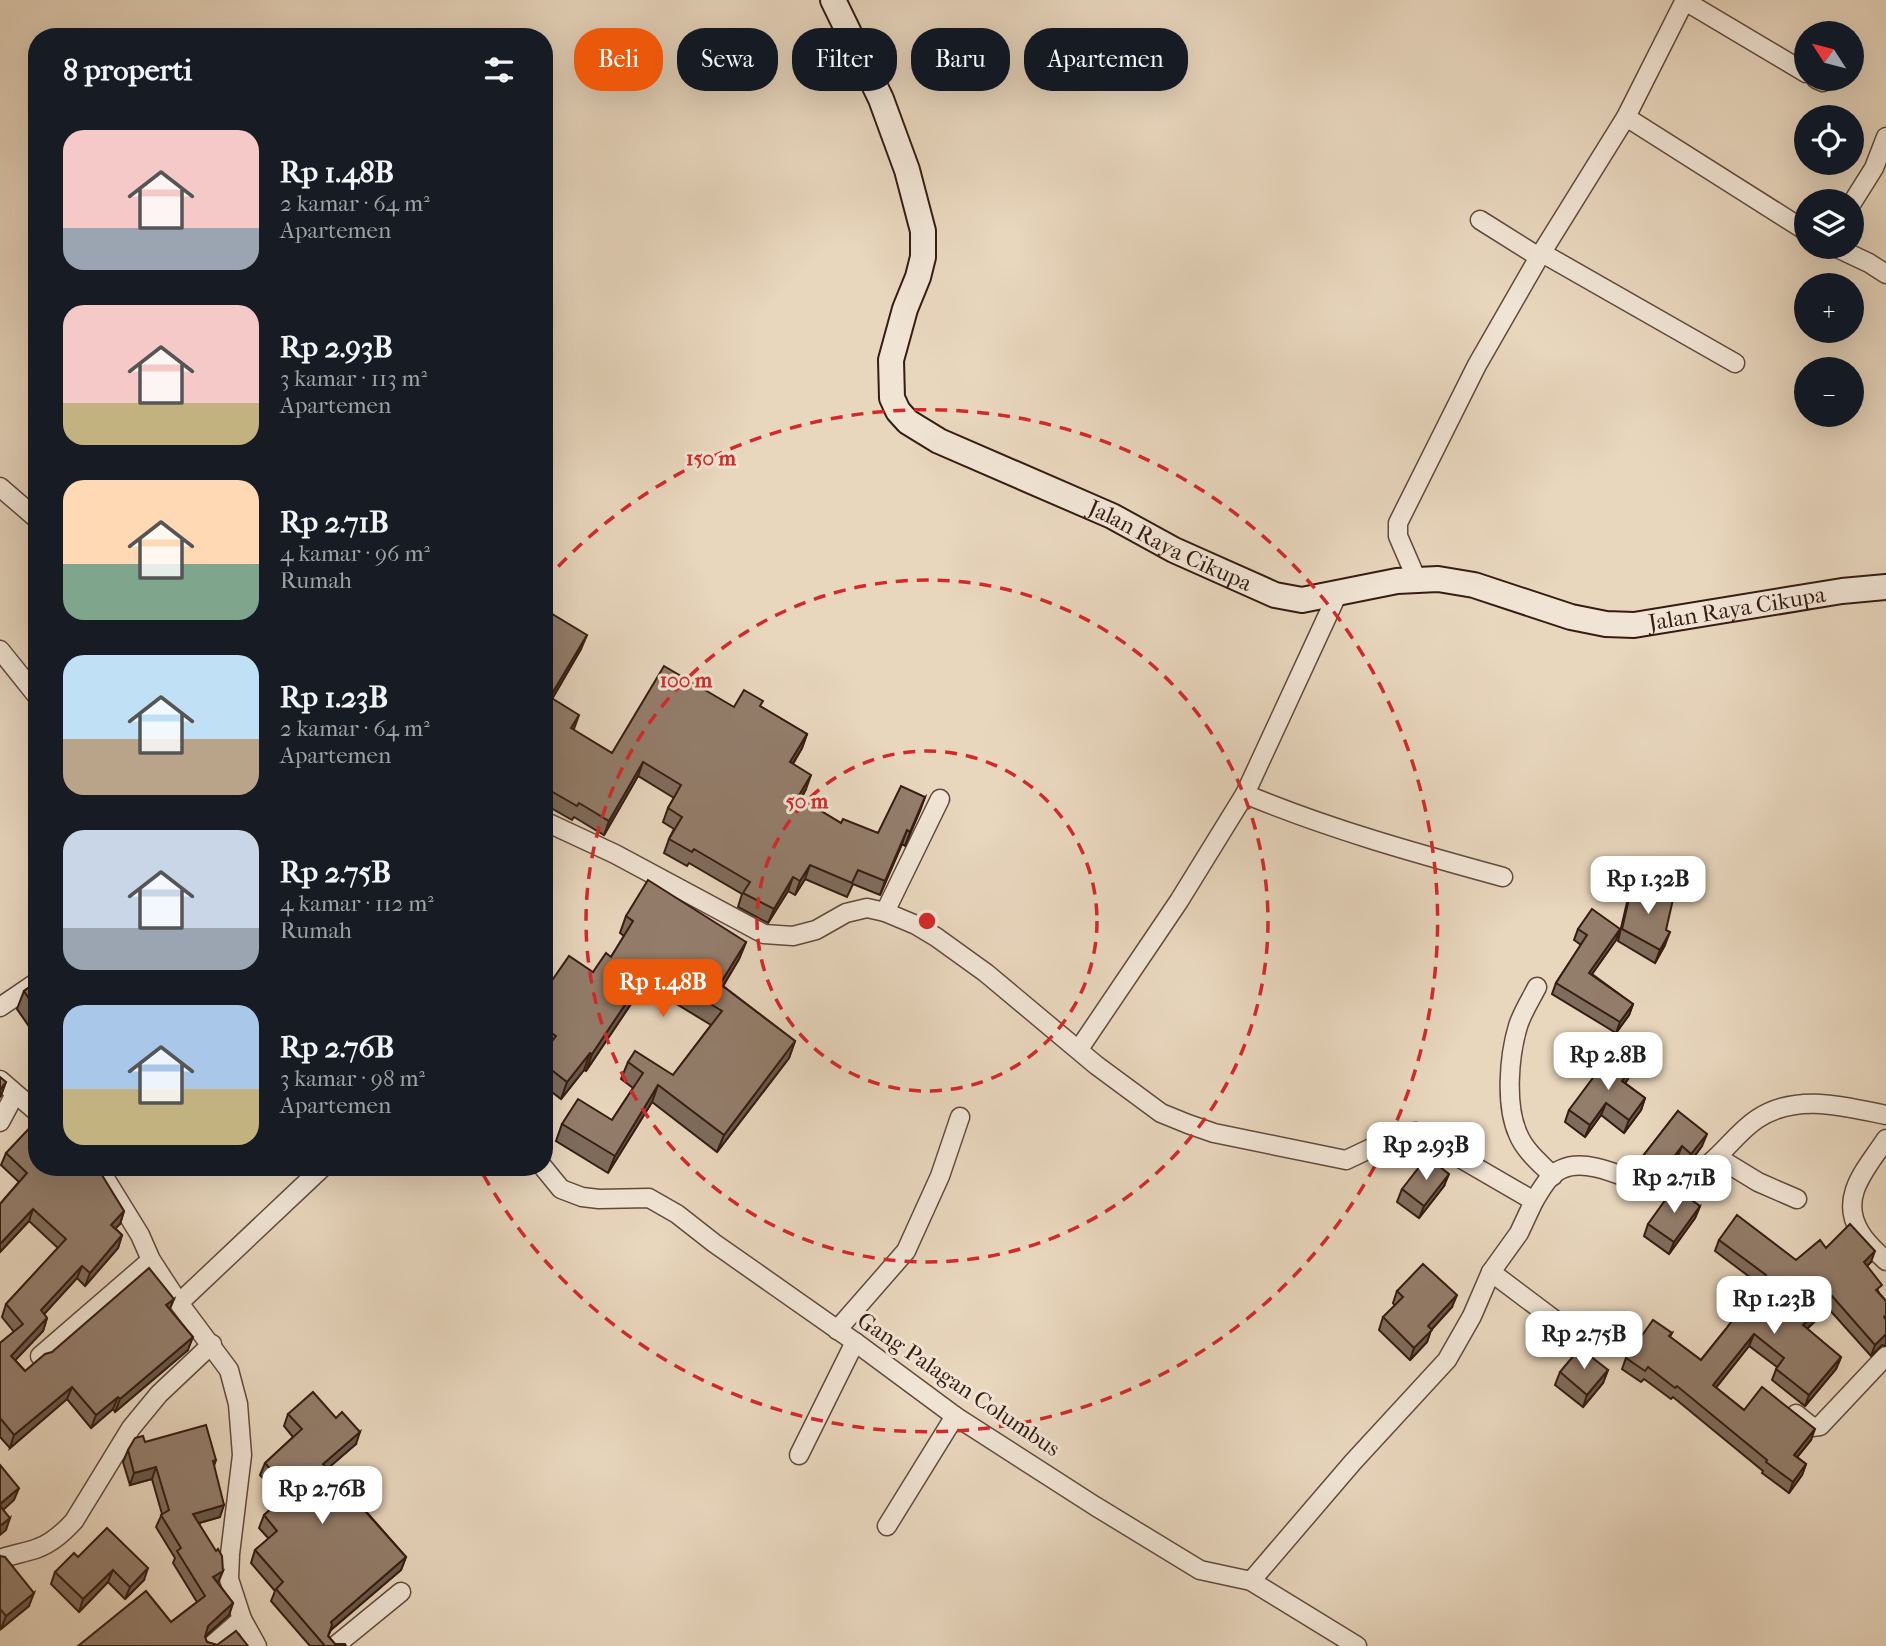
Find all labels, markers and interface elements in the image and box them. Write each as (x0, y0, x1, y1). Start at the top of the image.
north arrow (1794, 21, 1864, 91)
map controls (1794, 21, 1864, 427)
chip: Beli (574, 28, 663, 91)
chip: Sewa (677, 28, 778, 91)
chip: Filter (792, 28, 897, 91)
chip: Baru (911, 28, 1010, 91)
chip: Apartemen (1024, 28, 1188, 91)
icon: filters (480, 51, 518, 89)
text: 8 properti (63, 53, 192, 88)
button: locate (1794, 105, 1864, 175)
text: Rp 1.48B (280, 155, 394, 190)
icon: home (119, 158, 203, 242)
button: layers (1794, 189, 1864, 259)
text: 2 kamar · 64 m² (280, 190, 430, 217)
text: Apartemen (280, 217, 391, 244)
button: + (1794, 273, 1864, 343)
text: Rp 2.93B (280, 330, 393, 365)
icon: home (119, 333, 203, 417)
button: − (1794, 357, 1864, 427)
text: 3 kamar · 113 m² (280, 365, 427, 392)
text: Apartemen (280, 392, 391, 419)
text: 150 m (686, 446, 737, 470)
street label: Jalan Raya Cikupa (1082, 494, 1256, 597)
text: Rp 2.71B (280, 505, 389, 540)
icon: home (119, 508, 203, 592)
text: 4 kamar · 96 m² (280, 540, 430, 567)
text: Rumah (280, 567, 352, 594)
street label: Jalan Raya Cikupa (1644, 581, 1828, 637)
text: 100 m (660, 668, 713, 692)
text: Rp 1.23B (280, 680, 388, 715)
icon: home (119, 683, 203, 767)
text: 2 kamar · 64 m² (280, 715, 430, 742)
text: Apartemen (280, 742, 391, 769)
text: 50 m (786, 789, 829, 813)
text: Rp 2.75B (280, 855, 391, 890)
pin: Rp 1.32B (1576, 856, 1720, 916)
icon: home (119, 858, 203, 942)
text: Rp 1.32B (1607, 865, 1689, 892)
text: 4 kamar · 112 m² (280, 890, 434, 917)
centre of rings (915, 909, 939, 933)
text: Rumah (280, 917, 352, 944)
pin: Rp 1.48B (591, 960, 735, 1019)
text: Rp 1.48B (619, 968, 707, 995)
text: Rp 2.76B (280, 1030, 394, 1065)
pin: Rp 2.8B (1543, 1032, 1673, 1092)
icon: home (119, 1033, 203, 1117)
text: Rp 2.8B (1570, 1041, 1646, 1068)
text: 3 kamar · 98 m² (280, 1065, 425, 1092)
text: Apartemen (280, 1092, 391, 1119)
pin: Rp 2.93B (1354, 1122, 1498, 1182)
text: Rp 2.93B (1383, 1131, 1469, 1158)
pin: Rp 2.71B (1602, 1156, 1746, 1215)
text: Rp 2.71B (1632, 1164, 1716, 1191)
pin: Rp 1.23B (1702, 1276, 1846, 1336)
text: Rp 1.23B (1733, 1285, 1815, 1312)
street label: Gang Palagan Columbus (852, 1307, 1065, 1462)
pin: Rp 2.75B (1512, 1312, 1656, 1371)
text: Rp 2.75B (1541, 1320, 1627, 1347)
pin: Rp 2.76B (250, 1466, 394, 1526)
text: Rp 2.76B (278, 1475, 366, 1502)

